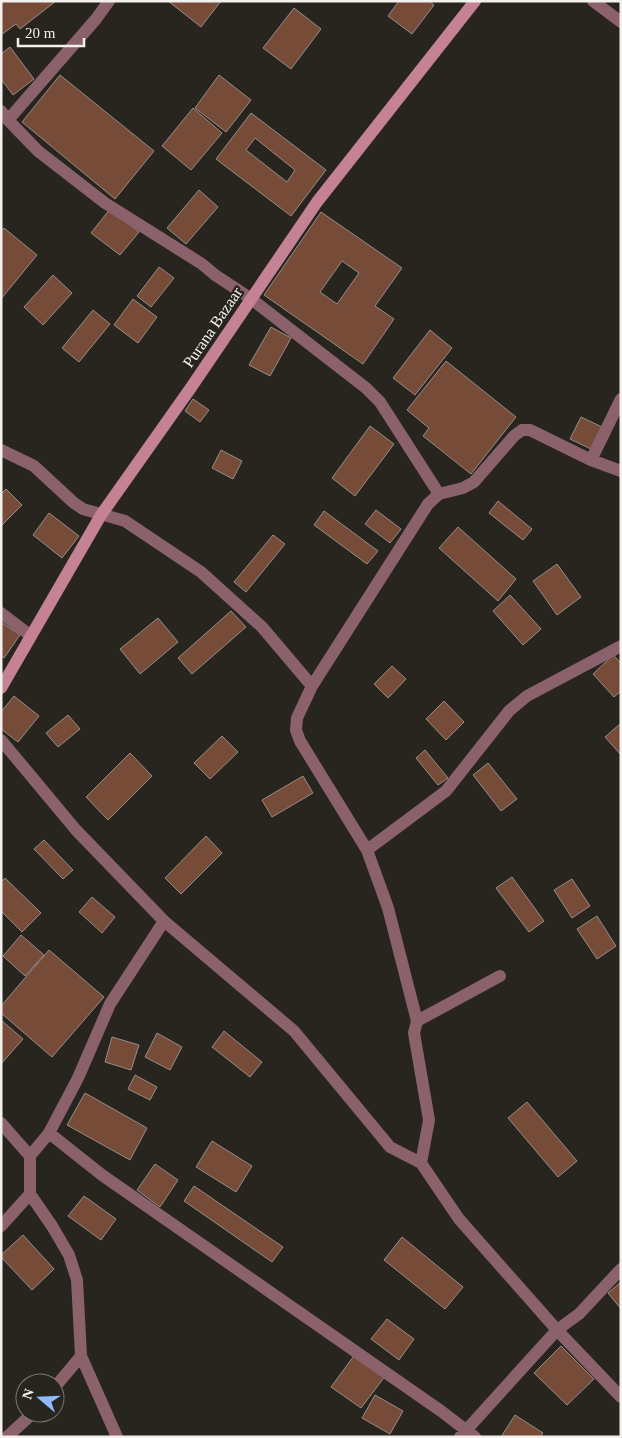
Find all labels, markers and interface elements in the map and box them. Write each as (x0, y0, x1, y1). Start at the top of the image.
scale bar (18, 15, 84, 47)
text: 20 m (25, 25, 56, 41)
street label: Purana Bazaar (179, 283, 246, 371)
north arrow (15, 1373, 65, 1423)
text: N (19, 1387, 37, 1401)

